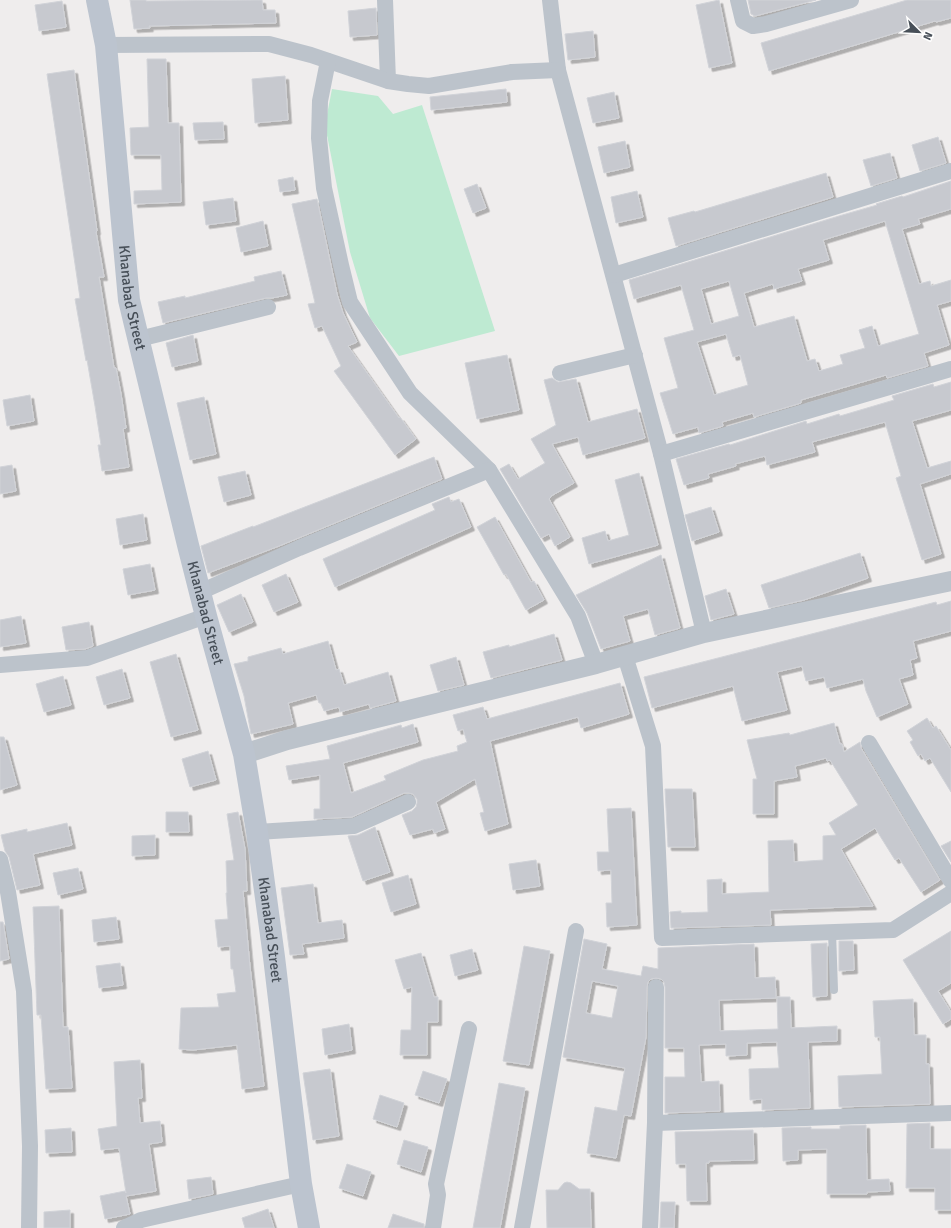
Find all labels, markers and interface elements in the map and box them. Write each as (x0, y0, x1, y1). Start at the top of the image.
north arrow (899, 12, 939, 52)
text: N (920, 30, 935, 42)
street label: Khanabad Street (115, 244, 150, 352)
street label: Khanabad Street (183, 559, 228, 667)
street label: Khanabad Street (254, 876, 286, 984)

